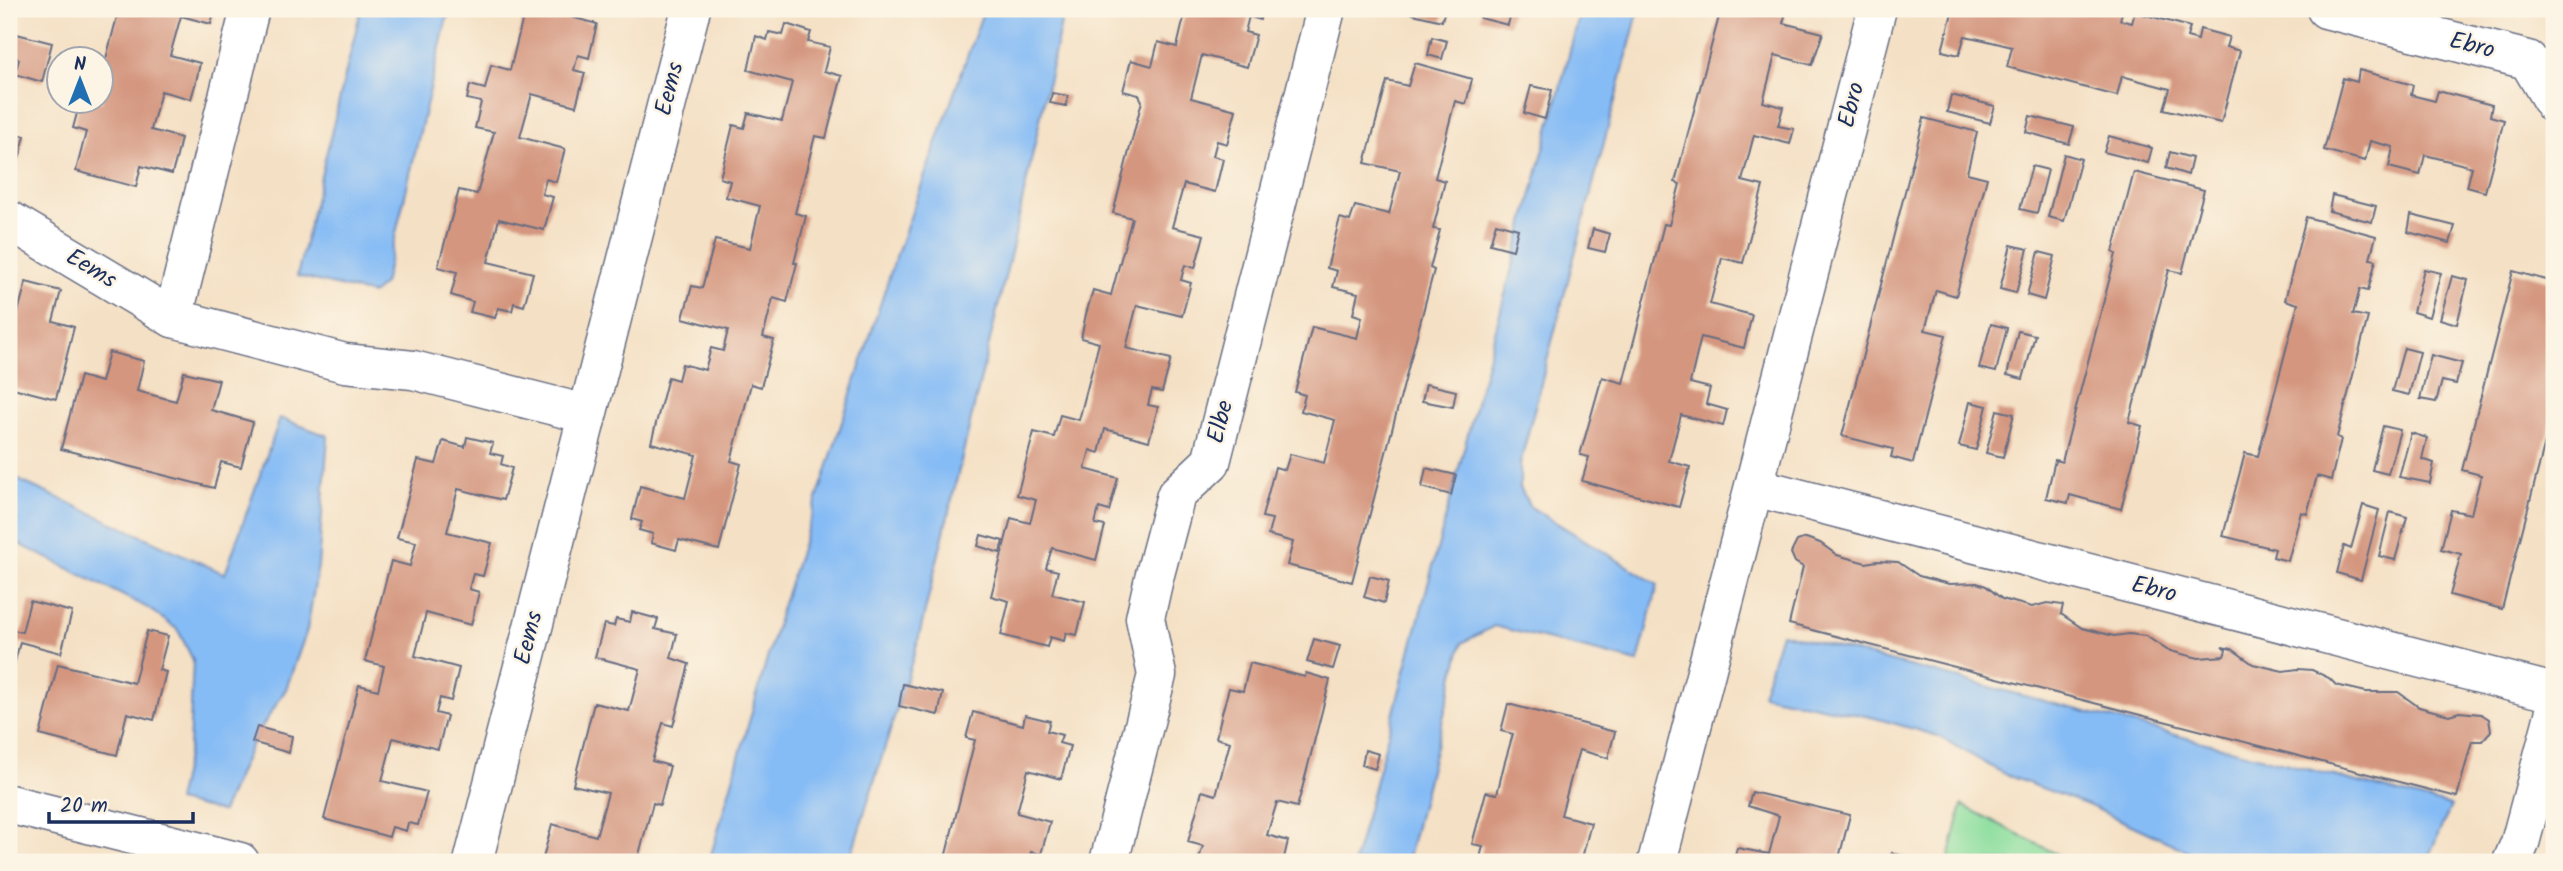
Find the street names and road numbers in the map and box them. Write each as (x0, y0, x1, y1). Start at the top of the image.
street label: Ebro (2445, 22, 2499, 70)
street label: Eems (645, 58, 695, 120)
street label: Ebro (1828, 78, 1876, 132)
street label: Eems (58, 238, 124, 300)
street label: Elbe (1197, 396, 1245, 448)
street label: Ebro (2127, 566, 2181, 614)
street label: Eems (504, 607, 554, 669)

